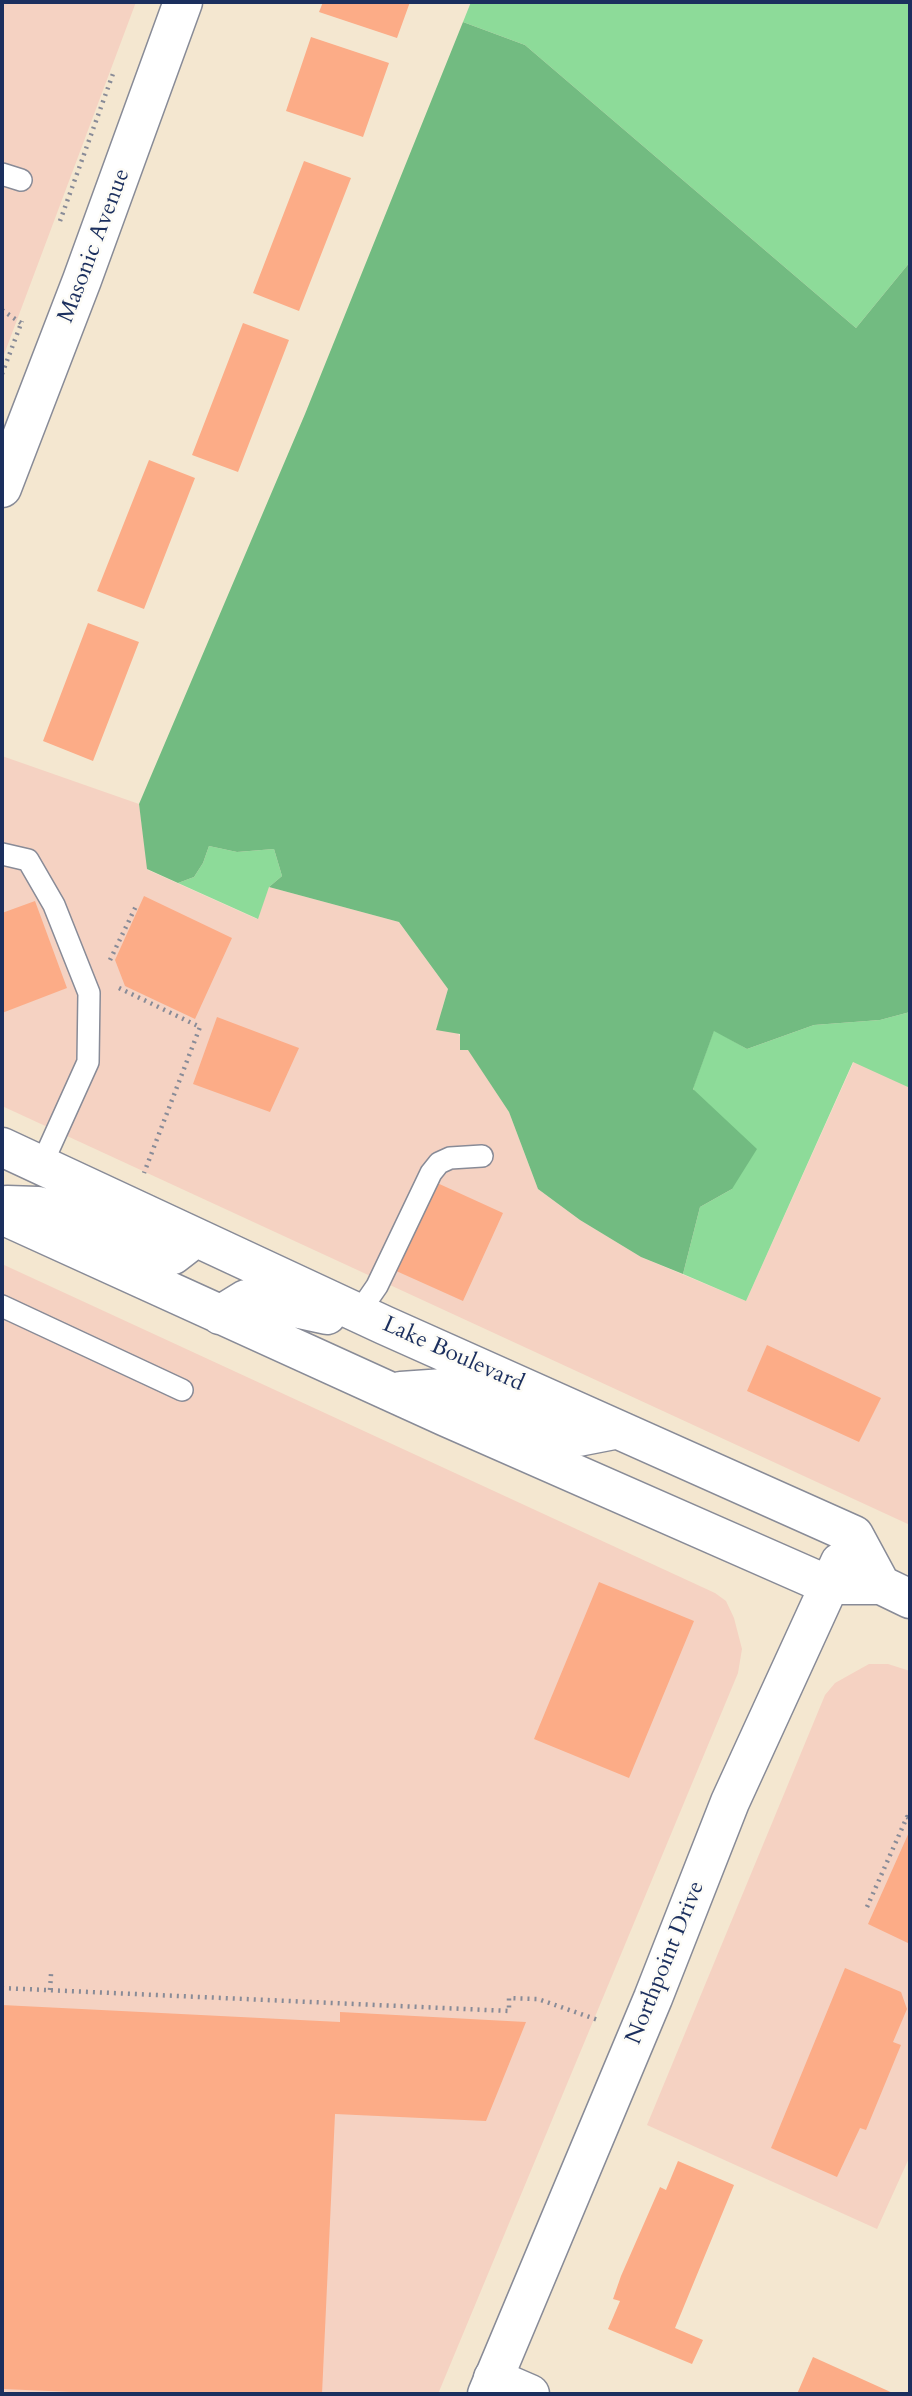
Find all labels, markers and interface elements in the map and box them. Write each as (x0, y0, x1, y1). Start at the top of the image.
street label: Masonic Avenue (53, 165, 137, 327)
street label: Lake Boulevard (378, 1311, 528, 1399)
street label: Northpoint Drive (621, 1877, 711, 2049)

